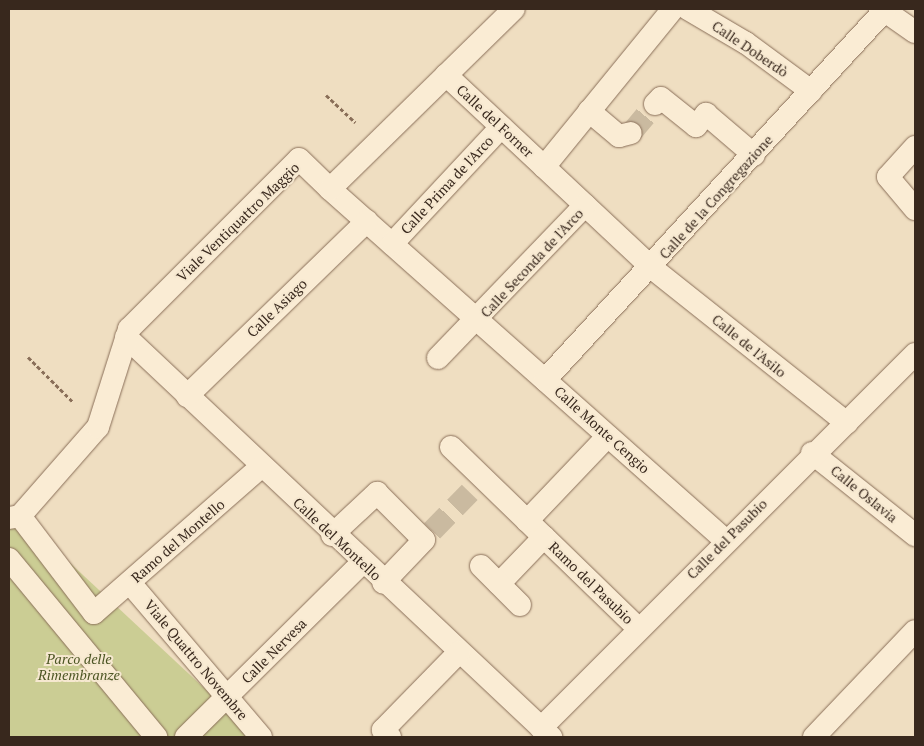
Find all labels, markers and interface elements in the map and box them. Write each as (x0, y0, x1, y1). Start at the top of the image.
street label: Calle Doberdò (709, 17, 791, 81)
street label: Calle del Forner (453, 81, 537, 161)
street label: Calle Prima de l'Arco (397, 132, 497, 238)
street label: Calle de la Congregazione (656, 132, 776, 262)
street label: Viale Ventiquattro Maggio (173, 159, 303, 285)
street label: Calle Seconda de l'Arco (477, 205, 587, 321)
street label: Calle Asiago (243, 275, 311, 341)
street label: Calle de l'Asilo (709, 311, 789, 381)
street label: Calle Monte Cengio (551, 383, 653, 477)
street label: Calle Oslavia (827, 462, 901, 526)
street label: Calle del Montello (290, 494, 384, 584)
street label: Calle del Pasubio (683, 495, 771, 583)
street label: Ramo del Montello (128, 496, 228, 586)
street label: Ramo del Pasubio (545, 538, 637, 628)
street label: Viale Quattro Novembre (141, 597, 251, 723)
street label: Calle Nervesa (238, 615, 310, 687)
park label: Parco delle Rimembranze (38, 651, 120, 684)

